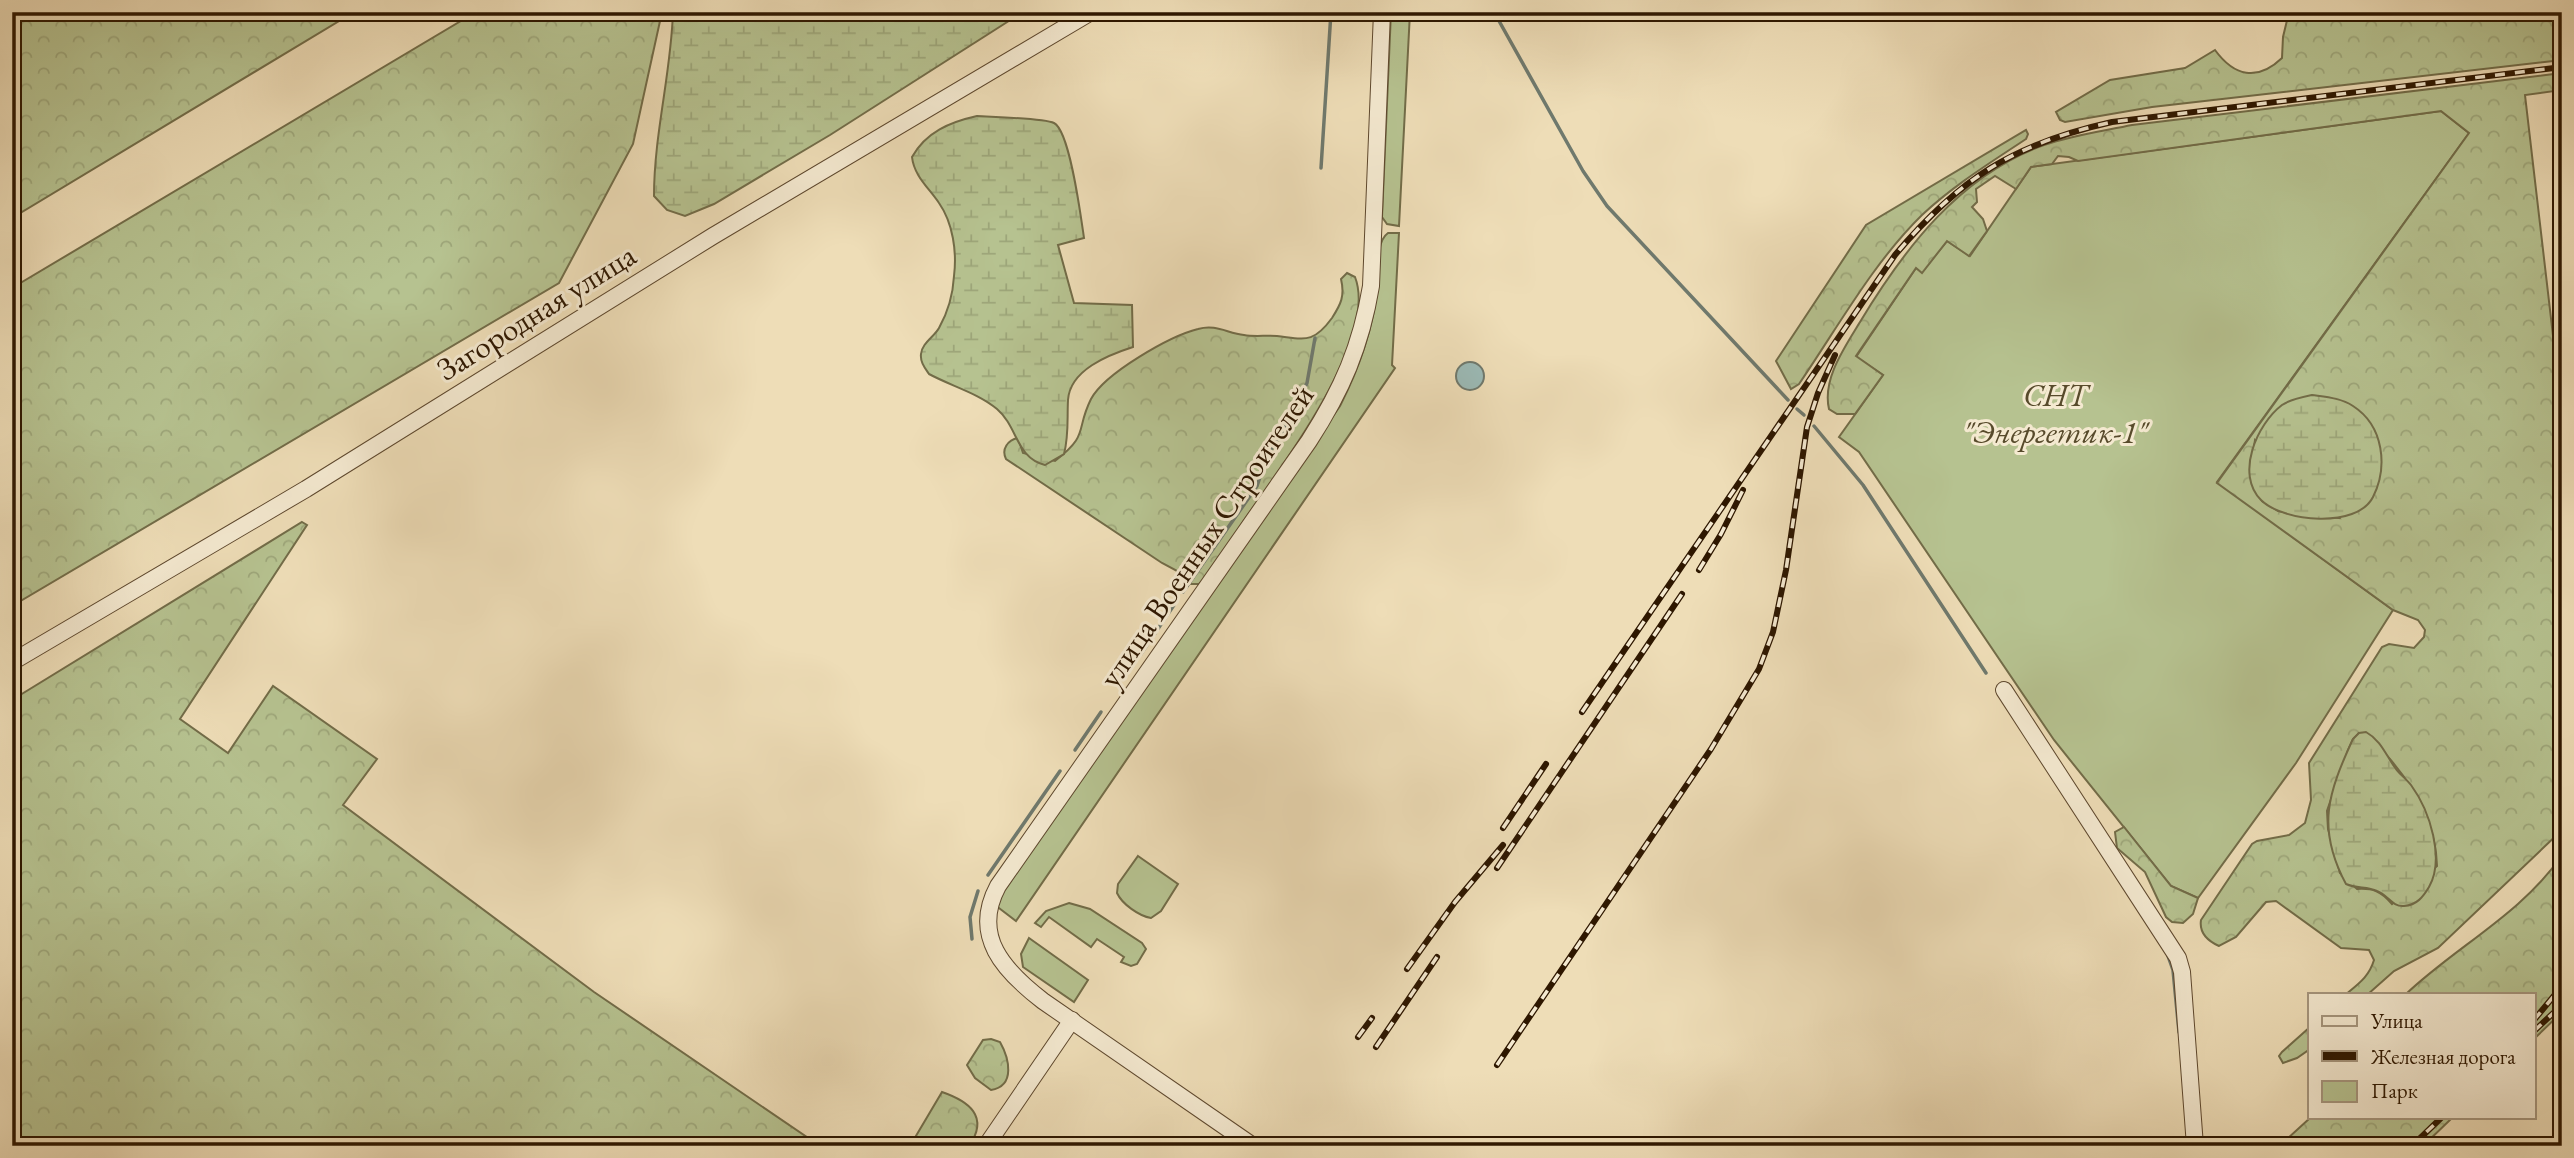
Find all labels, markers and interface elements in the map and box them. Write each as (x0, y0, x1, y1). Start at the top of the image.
street label: Загородная улица (428, 234, 644, 390)
park label: СНТ "Энергетик-1" (1963, 374, 2151, 453)
street label: улица Военных Строителей (1089, 376, 1323, 696)
legend (2308, 993, 2536, 1120)
text: Улица (2370, 1007, 2423, 1034)
text: Железная дорога (2370, 1043, 2516, 1070)
text: Парк (2371, 1077, 2418, 1104)

